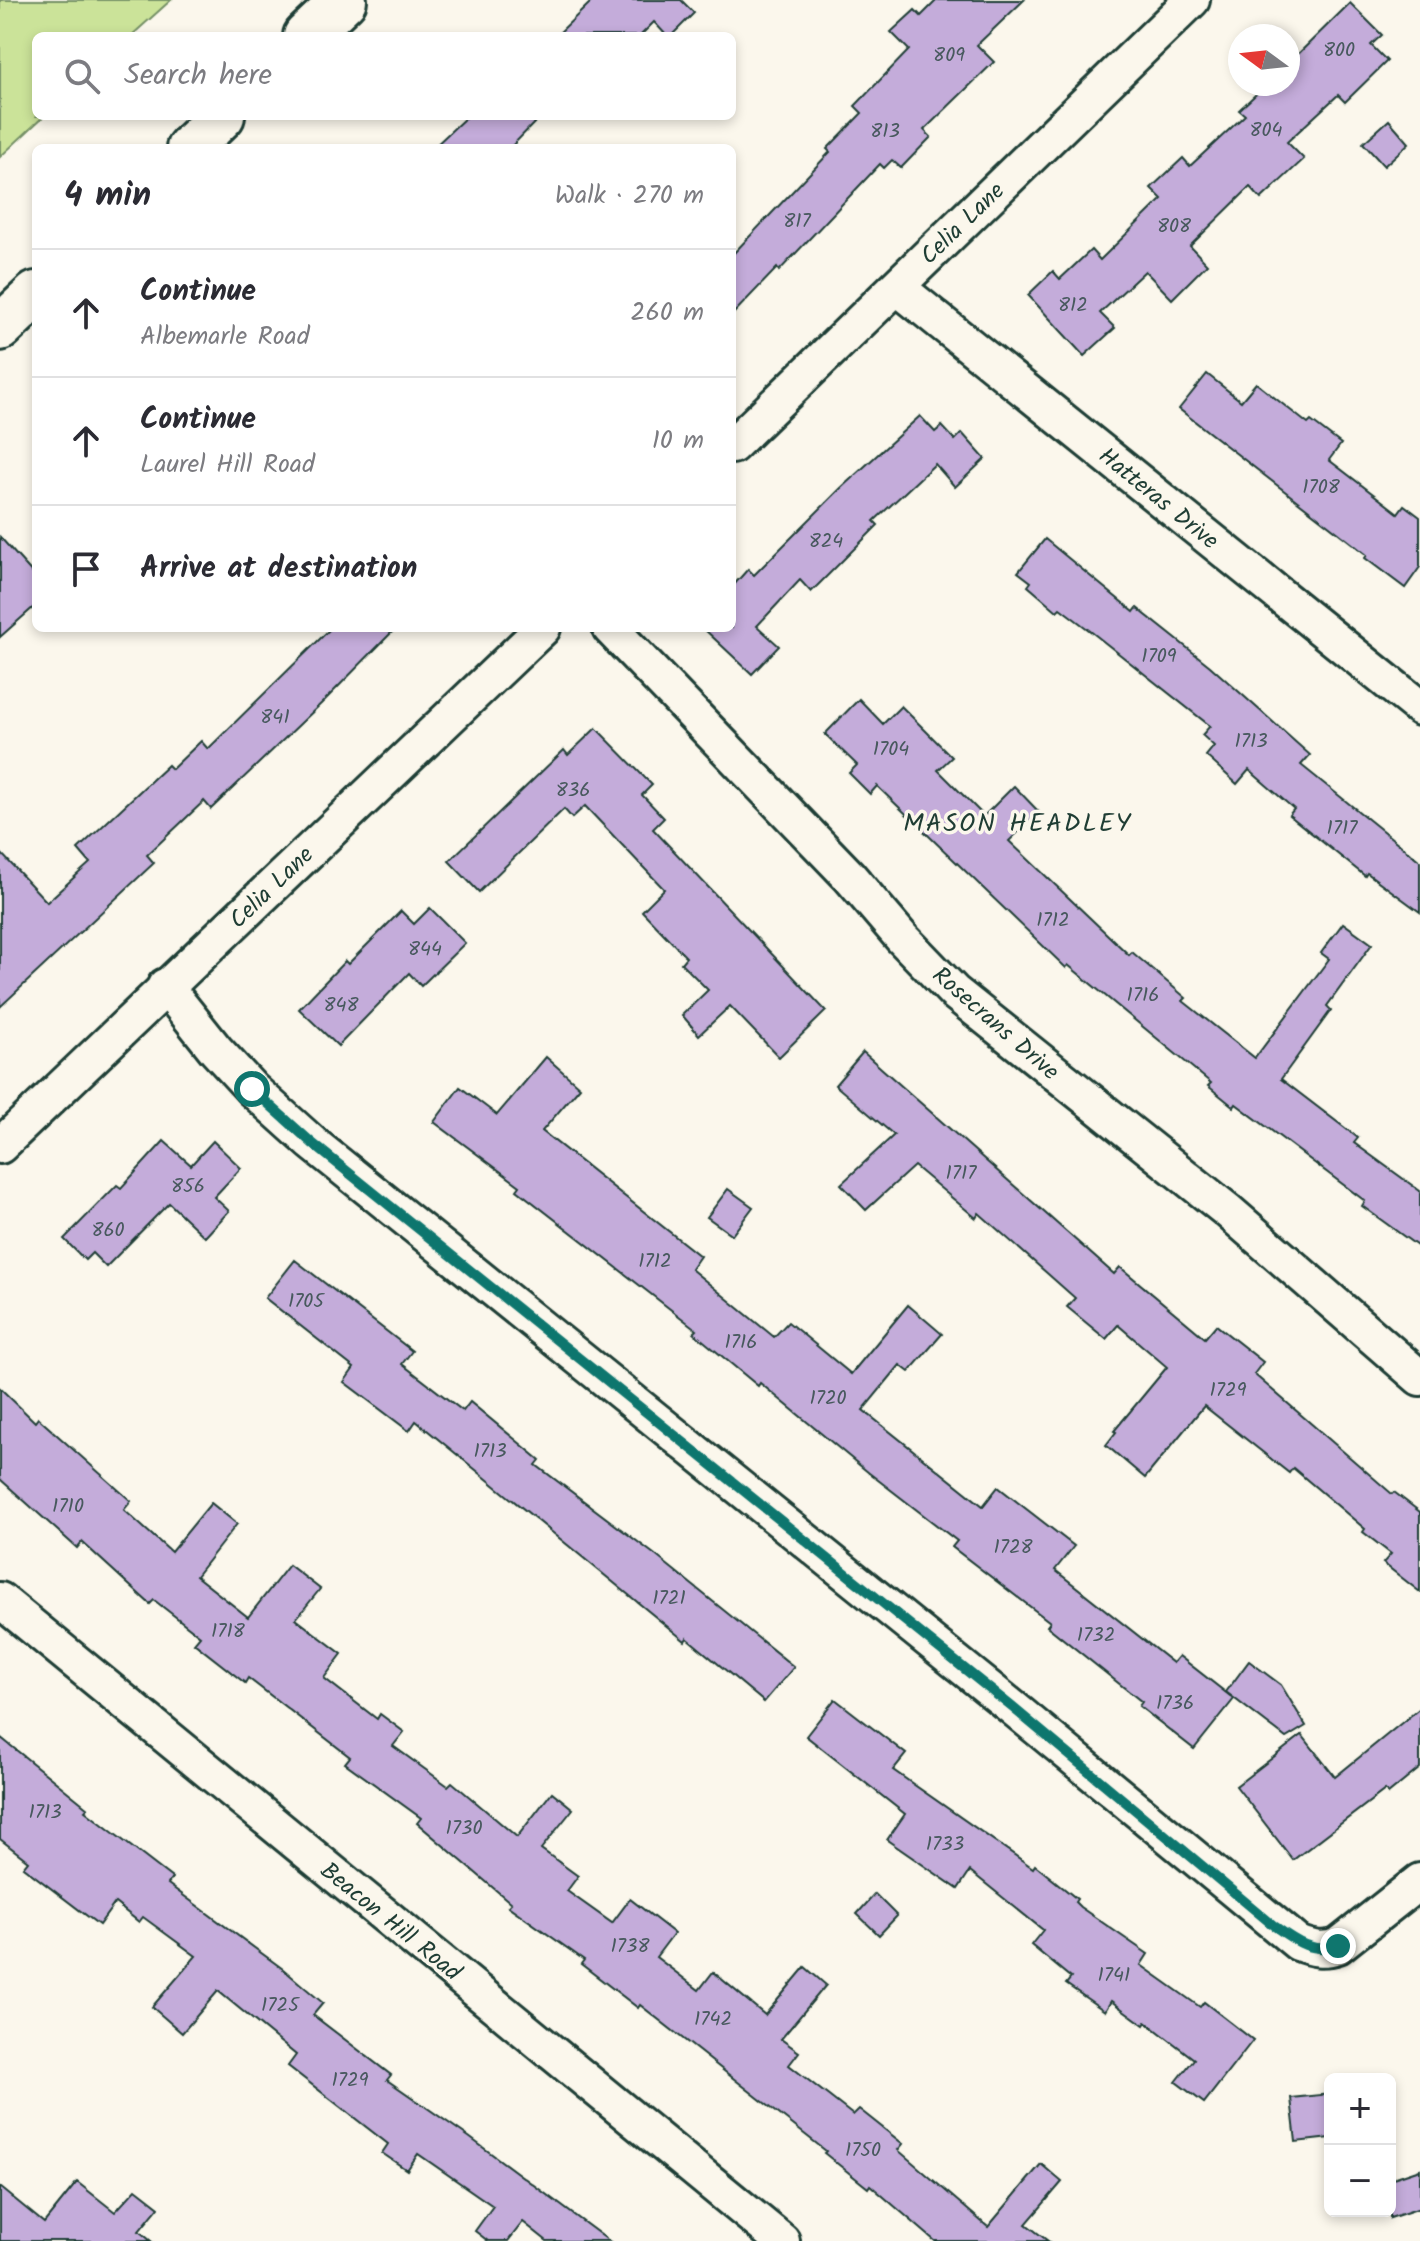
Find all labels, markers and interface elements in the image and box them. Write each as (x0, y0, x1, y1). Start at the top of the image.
north arrow (1228, 24, 1300, 96)
search box (32, 32, 736, 120)
house number: 800 (1323, 35, 1355, 67)
house number: 809 (933, 40, 965, 72)
text: Search here (124, 52, 272, 100)
icon: search (60, 54, 104, 98)
house number: 804 (1249, 115, 1283, 147)
house number: 813 (870, 116, 900, 148)
text: 4 min (64, 169, 151, 223)
street label: Celia Lane (912, 173, 1015, 275)
text: Walk · 270 m (555, 175, 704, 217)
house number: 817 (783, 206, 812, 238)
house number: 808 (1157, 211, 1192, 243)
text: Continue (140, 268, 256, 316)
house number: 812 (1058, 290, 1088, 322)
icon: ahead (64, 291, 108, 335)
text: 260 m (630, 292, 704, 334)
text: Albemarle Road (140, 316, 310, 358)
text: Continue (140, 396, 256, 444)
icon: ahead (64, 419, 108, 463)
text: 10 m (652, 420, 704, 462)
street label: Hatteras Drive (1089, 438, 1227, 560)
text: Laurel Hill Road (140, 444, 315, 486)
house number: 1708 (1302, 472, 1341, 504)
house number: 824 (809, 526, 843, 558)
text: Arrive at destination (140, 545, 417, 593)
icon: arrive (64, 547, 108, 591)
house number: 1709 (1141, 641, 1177, 673)
house number: 841 (260, 702, 290, 734)
house number: 1713 (1234, 726, 1268, 758)
house number: 1704 (873, 734, 909, 766)
house number: 836 (556, 775, 590, 807)
district label: MASON HEADLEY (903, 803, 1133, 845)
house number: 1717 (1327, 813, 1358, 845)
street label: Celia Lane (221, 837, 324, 939)
house number: 1712 (1036, 905, 1070, 937)
house number: 844 (408, 934, 442, 966)
street label: Rosecrans Drive (922, 957, 1068, 1091)
house number: 1716 (1127, 980, 1159, 1012)
house number: 848 (323, 990, 360, 1022)
route start (234, 1071, 270, 1107)
house number: 1717 (946, 1158, 977, 1190)
house number: 856 (171, 1171, 205, 1203)
house number: 860 (91, 1215, 125, 1247)
house number: 1712 (638, 1246, 672, 1278)
house number: 1705 (288, 1286, 325, 1318)
house number: 1716 (725, 1327, 757, 1359)
house number: 1729 (1210, 1375, 1247, 1407)
house number: 1720 (809, 1383, 847, 1415)
house number: 1713 (473, 1436, 507, 1468)
house number: 1710 (52, 1491, 84, 1523)
house number: 1728 (993, 1532, 1034, 1564)
house number: 1721 (652, 1583, 686, 1615)
house number: 1718 (211, 1616, 246, 1648)
house number: 1732 (1077, 1620, 1115, 1652)
house number: 1736 (1156, 1688, 1194, 1720)
house number: 1713 (28, 1797, 62, 1829)
house number: 1730 (446, 1813, 482, 1845)
house number: 1733 (926, 1829, 964, 1861)
street label: Beacon Hill Road (311, 1853, 470, 1992)
route end (1320, 1928, 1356, 1964)
house number: 1738 (611, 1931, 650, 1963)
house number: 1741 (1098, 1960, 1130, 1992)
house number: 1725 (261, 1990, 300, 2022)
house number: 1742 (694, 2004, 732, 2036)
house number: 1729 (332, 2065, 369, 2097)
map controls (1324, 2073, 1396, 2217)
button: + (1324, 2073, 1396, 2145)
house number: 1750 (845, 2135, 881, 2167)
button: − (1324, 2145, 1396, 2217)

